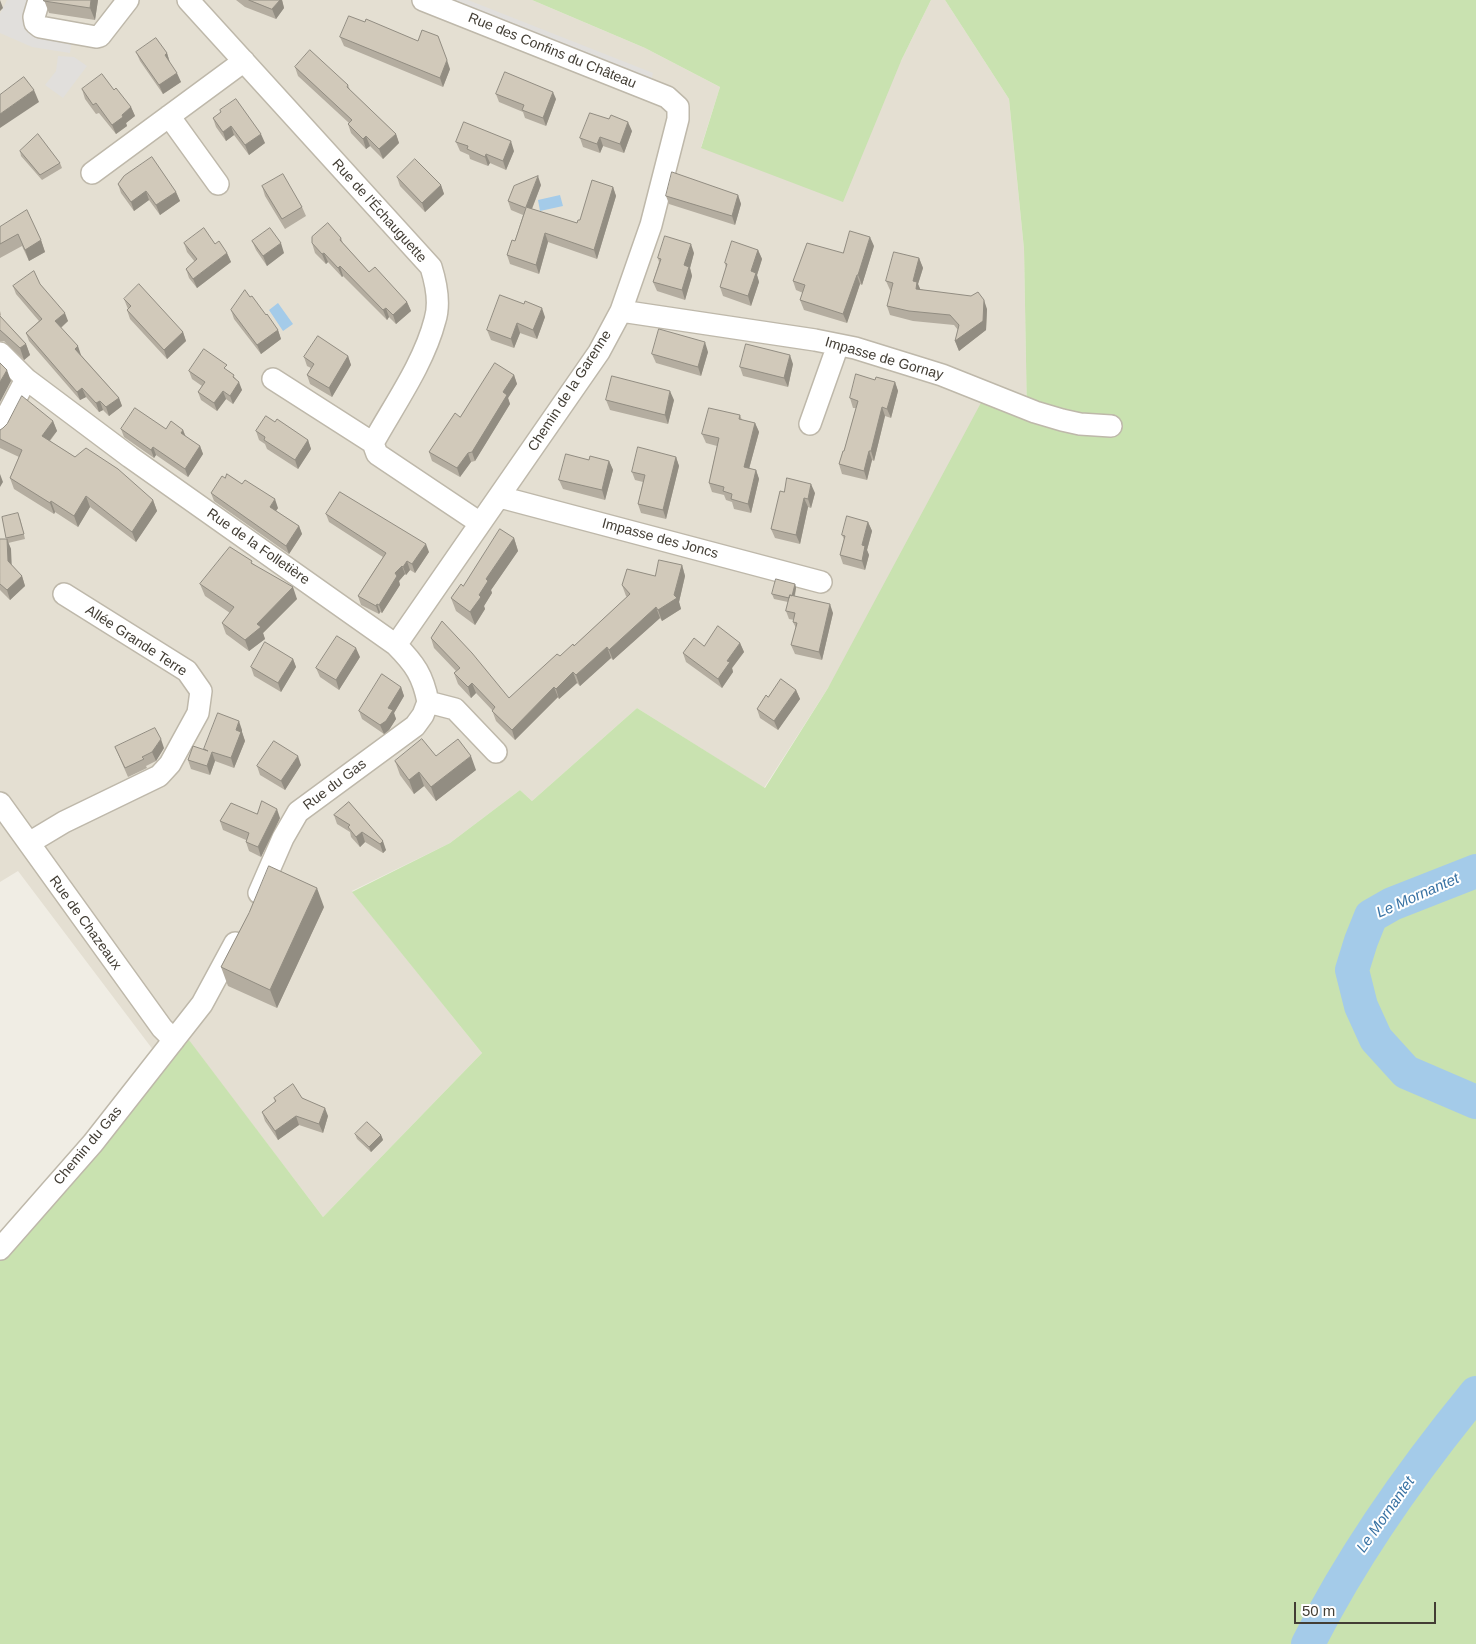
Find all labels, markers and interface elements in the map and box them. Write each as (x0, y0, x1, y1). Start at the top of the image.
street label: Rue des Confins du Château (466, 10, 638, 92)
street label: Rue de l'Échauguette (328, 156, 430, 266)
street label: Chemin de la Garenne (525, 327, 615, 455)
street label: Impasse de Gornay (823, 334, 945, 384)
street label: Rue de la Folletière (203, 505, 313, 589)
street label: Impasse des Joncs (600, 515, 720, 563)
street label: Allée Grande Terre (82, 602, 190, 680)
street label: Rue du Gas (300, 756, 370, 814)
water label: Le Mornantet (1374, 870, 1462, 922)
street label: Rue de Chazeaux (45, 873, 125, 973)
street label: Chemin du Gas (50, 1103, 126, 1189)
water label: Le Mornantet (1353, 1474, 1419, 1556)
scale bar (1296, 1592, 1438, 1624)
text: 50 m (1302, 1602, 1335, 1619)

